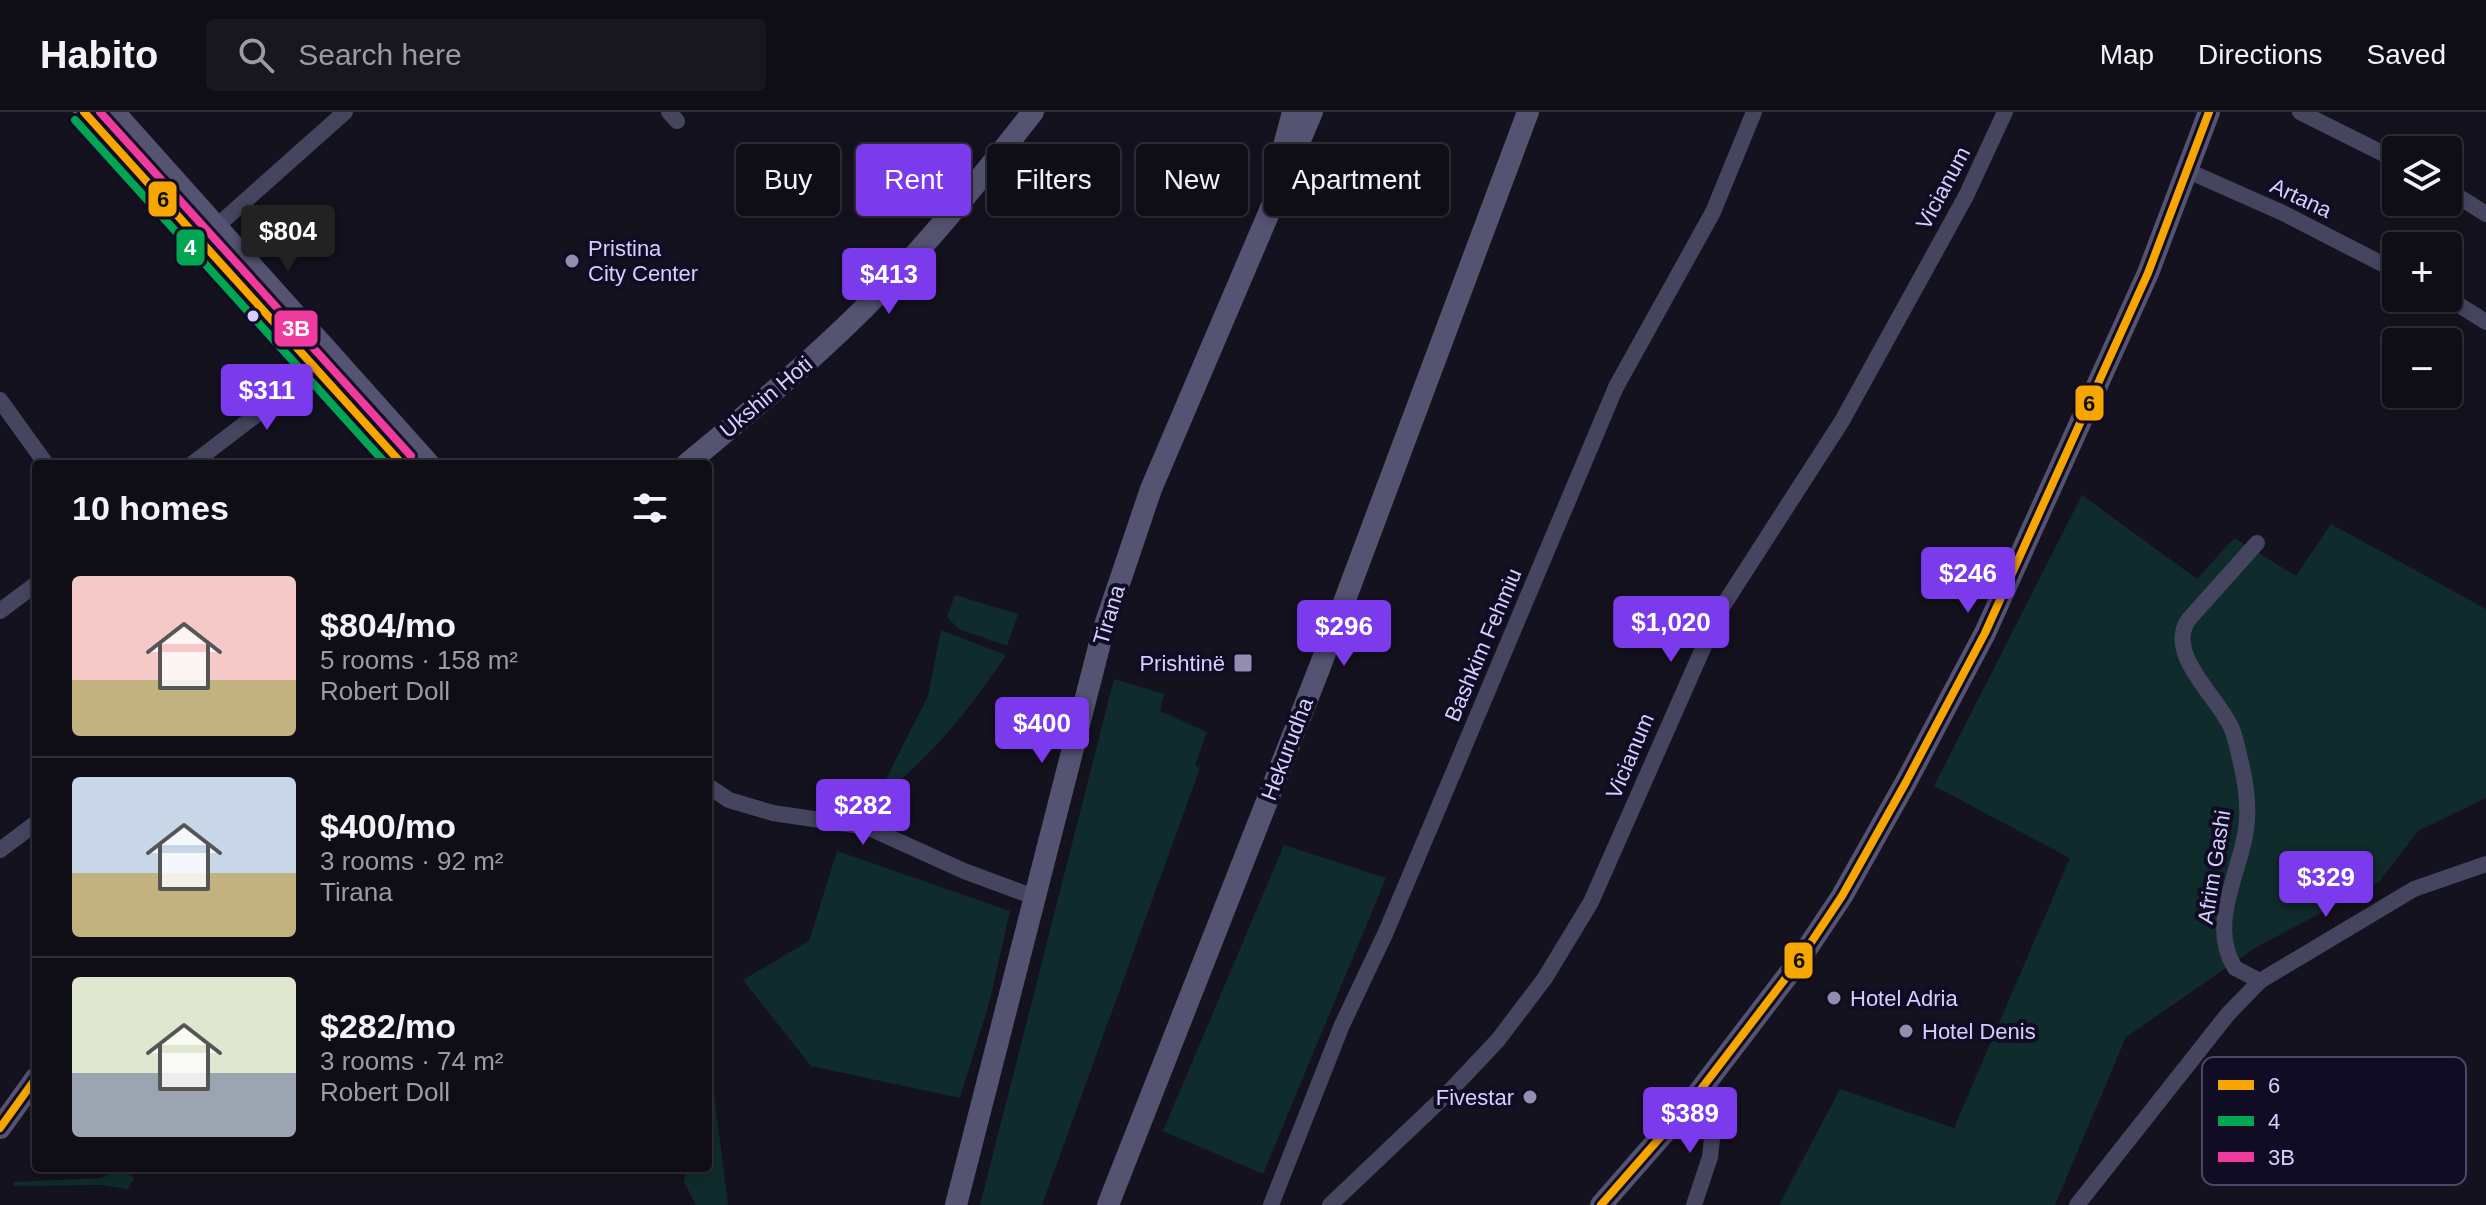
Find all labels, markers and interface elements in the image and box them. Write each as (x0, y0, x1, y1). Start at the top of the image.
search box (206, 19, 766, 91)
icon: search (234, 33, 278, 77)
text: Habito (40, 34, 158, 76)
text: Search here (298, 38, 462, 71)
text: Map (2100, 39, 2154, 70)
text: Directions (2198, 39, 2323, 70)
text: Saved (2367, 39, 2446, 70)
map controls (2382, 136, 2462, 408)
button: layers (2382, 136, 2462, 216)
street label: Vicianum (1911, 142, 1975, 234)
chip: Buy (736, 144, 840, 216)
chip: Rent (856, 144, 971, 216)
chip: Filters (987, 144, 1120, 216)
chip: New (1136, 144, 1248, 216)
chip: Apartment (1264, 144, 1449, 216)
street label: Artana (2266, 173, 2336, 223)
line badge: 6 (147, 180, 178, 218)
text: 6 (157, 187, 169, 212)
pin: $804 (241, 205, 335, 273)
text: $804 (259, 216, 317, 246)
line badge: 4 (175, 228, 206, 267)
button: + (2382, 232, 2462, 312)
text: 4 (184, 235, 197, 260)
place label: Pristina City Center (588, 236, 698, 286)
pin: $413 (842, 248, 936, 316)
marker: Pristina City Center (563, 252, 581, 270)
text: $413 (860, 259, 918, 289)
unlabelled marker (245, 308, 261, 324)
line badge: 3B (273, 309, 319, 348)
text: 3B (282, 316, 310, 341)
button: − (2382, 328, 2462, 408)
street label: Ukshin Hoti (715, 351, 817, 443)
pin: $311 (220, 364, 314, 432)
text: $311 (239, 375, 295, 405)
line badge: 6 (2074, 384, 2105, 422)
text: 6 (2083, 391, 2095, 416)
icon: filters (628, 486, 672, 530)
text: 10 homes (72, 489, 229, 527)
pin: $246 (1921, 547, 2015, 615)
text: $246 (1939, 558, 1997, 588)
street label: Bashkim Fehmiu (1439, 565, 1527, 725)
street label: Tirana (1088, 581, 1130, 648)
pin: $1,020 (1606, 596, 1736, 664)
pin: $296 (1297, 600, 1391, 668)
text: $804/mo (320, 606, 456, 644)
text: $1,020 (1631, 607, 1711, 637)
icon: home (136, 608, 232, 704)
text: $296 (1315, 611, 1373, 641)
text: 5 rooms · 158 m² (320, 645, 518, 675)
place label: Prishtinë (1139, 651, 1225, 676)
marker: Prishtinë (1232, 652, 1254, 674)
text: Robert Doll (320, 676, 450, 706)
street label: Hekurudha (1256, 694, 1318, 804)
pin: $400 (995, 697, 1089, 765)
text: $400 (1013, 708, 1071, 738)
street label: Vicianum (1601, 710, 1659, 802)
pin: $282 (816, 779, 910, 847)
text: $282 (834, 790, 892, 820)
text: $400/mo (320, 807, 456, 845)
street label: Afrim Gashi (2193, 808, 2235, 926)
icon: home (136, 809, 232, 905)
text: 3 rooms · 92 m² (320, 846, 504, 876)
pin: $329 (2279, 851, 2373, 919)
text: $329 (2297, 862, 2355, 892)
text: Tirana (320, 877, 393, 907)
line badge: 6 (1783, 941, 1814, 980)
text: 6 (1793, 948, 1805, 973)
place label: Hotel Adria (1850, 986, 1958, 1011)
marker: Hotel Adria (1825, 989, 1843, 1007)
text: $282/mo (320, 1007, 456, 1045)
icon: home (136, 1009, 232, 1105)
place label: Hotel Denis (1922, 1019, 2036, 1044)
marker: Hotel Denis (1897, 1022, 1915, 1040)
text: 3 rooms · 74 m² (320, 1046, 504, 1076)
legend (2202, 1057, 2466, 1185)
text: 6 (2268, 1073, 2280, 1098)
text: Robert Doll (320, 1077, 450, 1107)
place label: Fivestar (1436, 1085, 1514, 1110)
pin: $389 (1643, 1087, 1737, 1155)
marker: Fivestar (1521, 1088, 1539, 1106)
text: $389 (1661, 1098, 1719, 1128)
text: 4 (2268, 1109, 2280, 1134)
text: 3B (2268, 1145, 2295, 1170)

